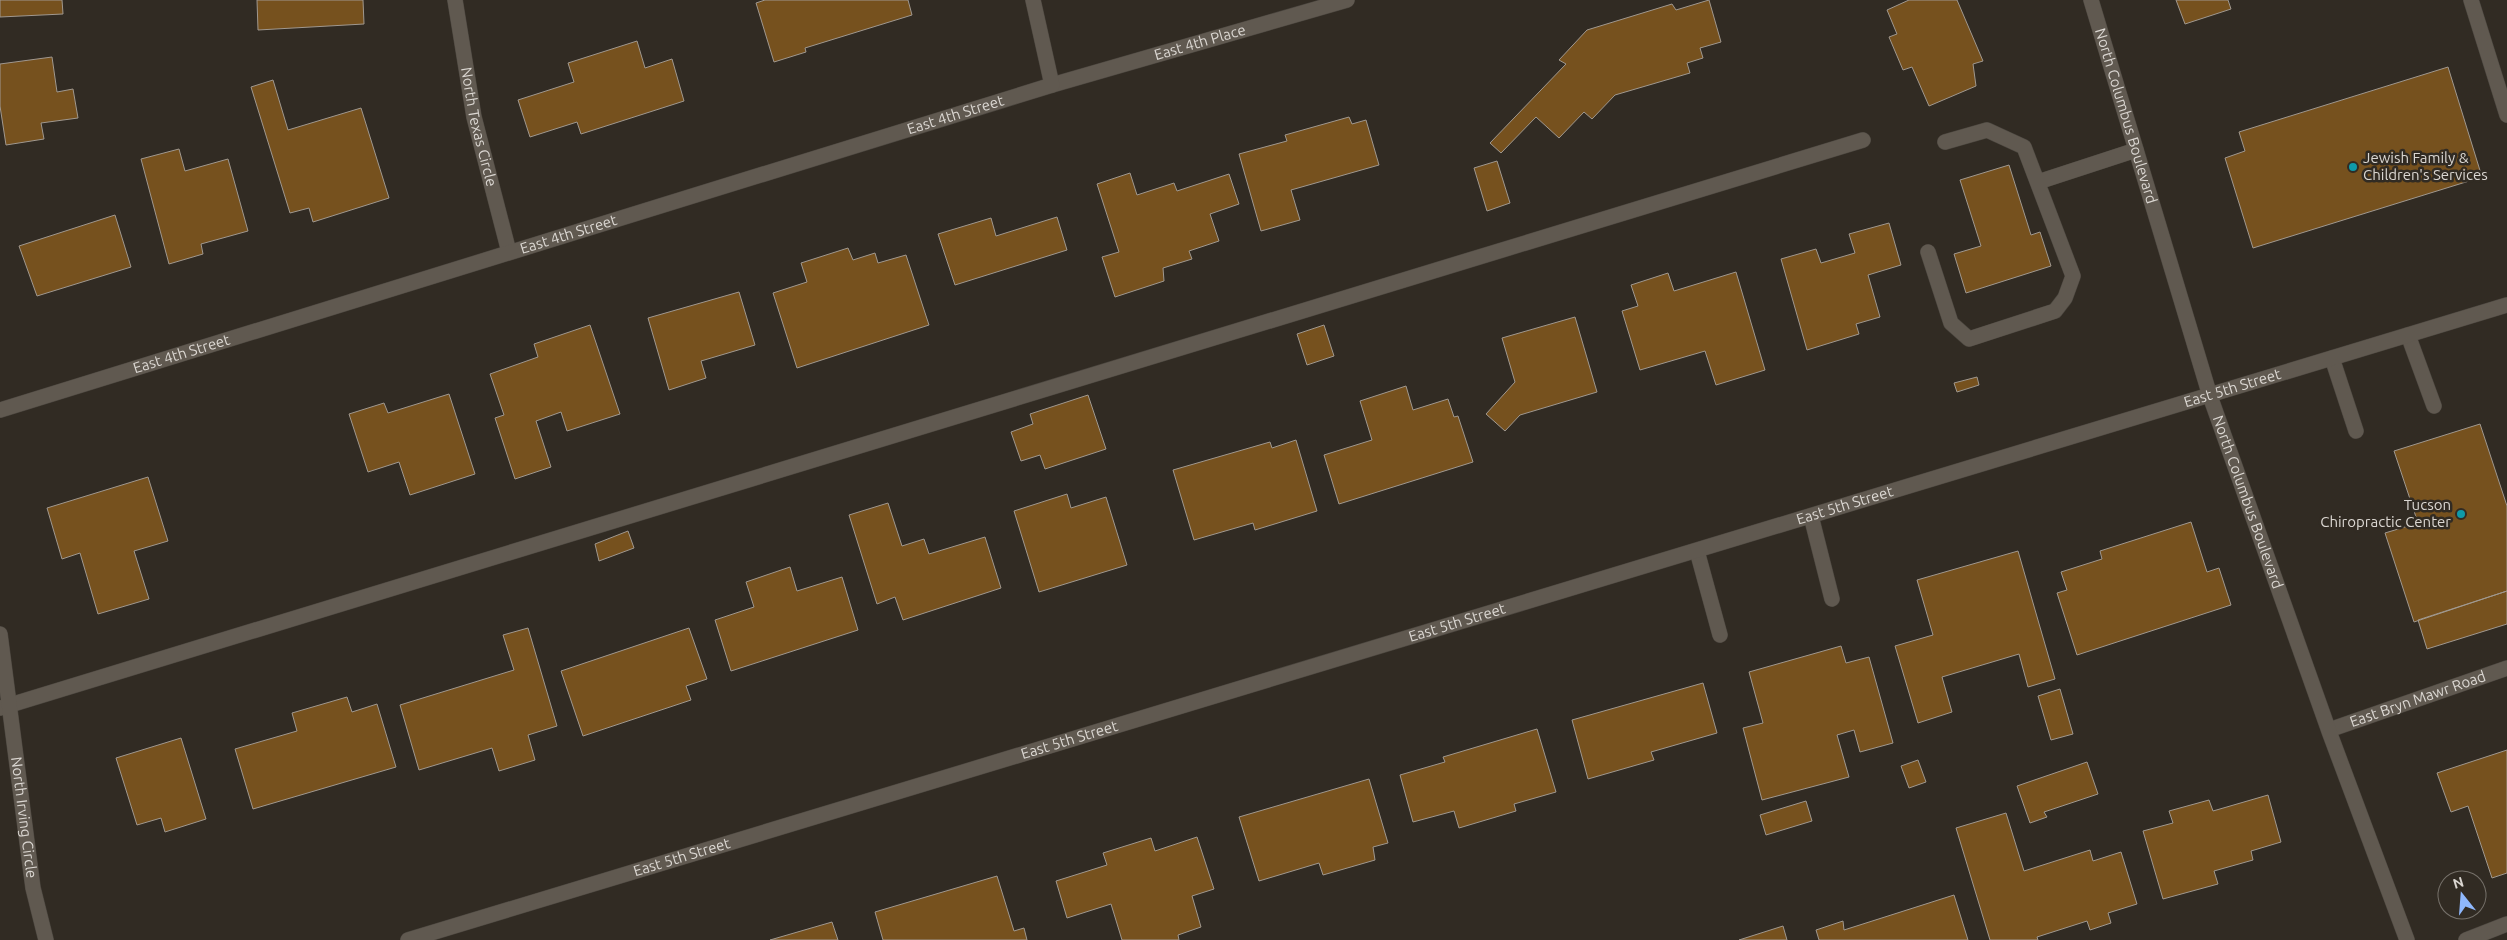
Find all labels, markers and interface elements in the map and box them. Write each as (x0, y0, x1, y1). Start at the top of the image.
street label: East 4th Place (1152, 21, 1247, 63)
street label: North Columbus Boulevard (2092, 26, 2161, 206)
street label: North Texas Circle (458, 66, 501, 188)
street label: East 4th Street (905, 91, 1006, 137)
place label: Jewish Family & Children's Services (2363, 149, 2488, 183)
marker: Jewish Family & Children's Services (2347, 161, 2359, 173)
street label: East 4th Street (518, 211, 619, 257)
street label: East 4th Street (131, 330, 232, 376)
street label: East 5th Street (2182, 365, 2283, 410)
street label: North Columbus Boulevard (2210, 413, 2287, 591)
street label: East 5th Street (1794, 482, 1895, 528)
place label: Tucson Chiropractic Center (2320, 496, 2451, 530)
marker: Tucson Chiropractic Center (2455, 508, 2467, 520)
street label: East 5th Street (1406, 599, 1507, 645)
street label: East Bryn Mawr Road (2347, 667, 2488, 730)
street label: East 5th Street (1019, 717, 1120, 762)
street label: North Irving Circle (8, 756, 41, 879)
street label: East 5th Street (631, 834, 732, 879)
north arrow (2437, 870, 2487, 920)
text: N (2451, 873, 2466, 892)

